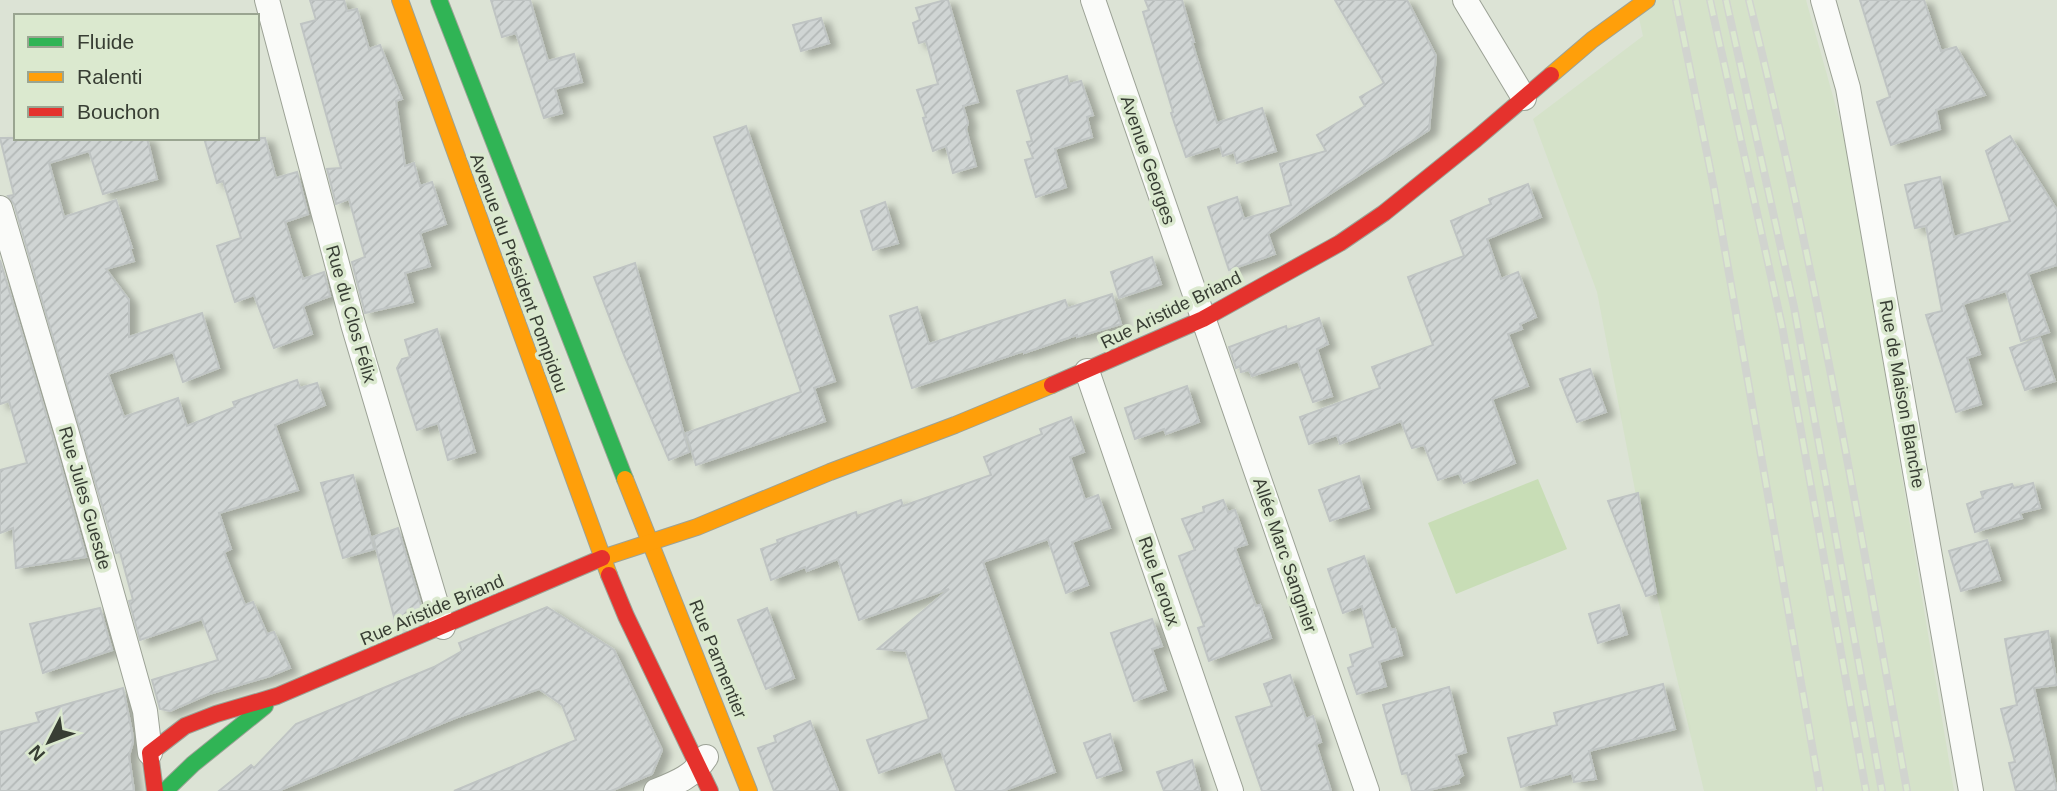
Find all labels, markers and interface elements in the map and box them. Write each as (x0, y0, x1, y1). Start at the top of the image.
legend (14, 14, 259, 140)
text: Fluide (77, 30, 134, 53)
text: Ralenti (77, 65, 142, 88)
street label: Avenue Georges (1117, 93, 1179, 227)
text: Bouchon (77, 100, 160, 123)
street label: Avenue du Président Pompidou (466, 151, 572, 395)
street label: Rue du Clos Félix (322, 243, 380, 385)
street label: Rue Aristide Briand (1097, 267, 1245, 353)
street label: Rue de Maison Blanche (1876, 298, 1928, 490)
street label: Rue Jules Guesde (55, 424, 115, 572)
street label: Allée Marc Sangnier (1249, 475, 1321, 635)
street label: Rue Leroux (1134, 534, 1184, 628)
street label: Rue Aristide Briand (357, 571, 507, 649)
street label: Rue Parmentier (685, 597, 751, 721)
north arrow (14, 707, 84, 777)
text: N (24, 741, 49, 765)

